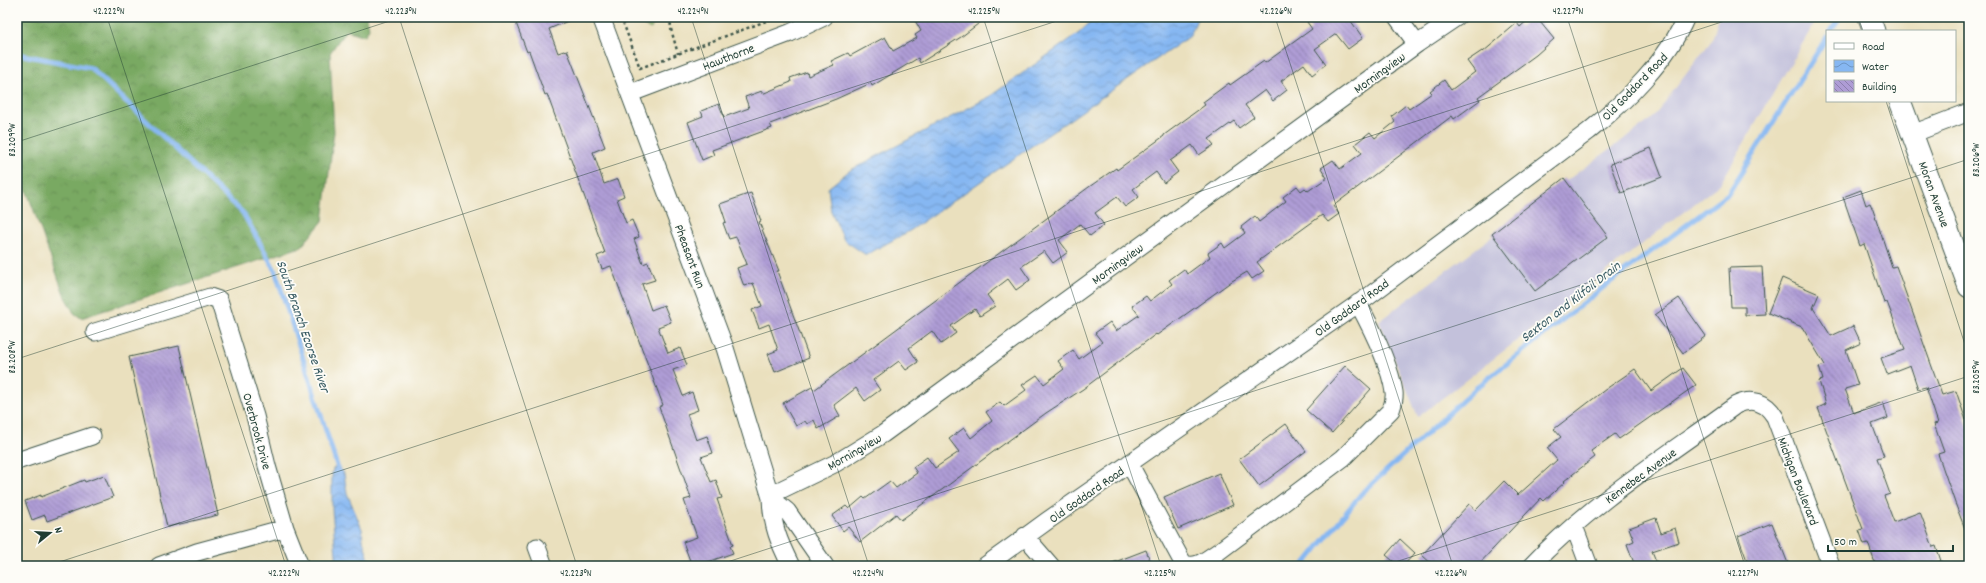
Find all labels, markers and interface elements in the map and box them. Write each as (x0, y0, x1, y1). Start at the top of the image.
text: 42.222°N (93, 5, 125, 19)
text: 42.223°N (385, 5, 417, 19)
text: 42.224°N (677, 5, 709, 19)
text: 42.225°N (968, 5, 1000, 19)
text: 42.226°N (1260, 5, 1292, 19)
text: 42.227°N (1553, 5, 1584, 19)
legend (1826, 30, 1956, 102)
text: Road (1862, 39, 1884, 56)
street label: Hawthorne (700, 40, 758, 77)
street label: Morningview (1351, 49, 1410, 99)
street label: Old Goddard Road (1598, 49, 1673, 126)
text: Water (1862, 59, 1889, 76)
text: Building (1862, 79, 1897, 96)
text: 83.209°W (6, 123, 20, 157)
text: 83.206°W (1970, 143, 1984, 177)
street label: Moran Avenue (1912, 159, 1953, 231)
street label: Pheasant Run (668, 222, 709, 292)
street label: Morningview (1089, 240, 1148, 290)
water label: Sexton and Kilfoil Drain (1517, 257, 1626, 348)
water label: South Branch Ecorse River (270, 258, 335, 397)
street label: Old Goddard Road (1311, 275, 1394, 343)
text: 83.208°W (6, 340, 20, 373)
text: 83.205°W (1970, 360, 1984, 394)
street label: Overbrook Drive (236, 391, 275, 472)
street label: Morningview (824, 430, 886, 476)
street label: Michigan Boulevard (1771, 435, 1822, 529)
street label: Kennebec Avenue (1602, 444, 1681, 510)
street label: Old Goddard Road (1046, 463, 1129, 529)
north arrow (30, 513, 70, 553)
text: N (49, 525, 66, 536)
scale bar (1828, 527, 1953, 553)
text: 50 m (1834, 534, 1857, 551)
text: 42.222°N (268, 567, 300, 581)
text: 42.223°N (560, 567, 592, 581)
text: 42.224°N (852, 567, 884, 581)
text: 42.225°N (1144, 567, 1176, 581)
text: 42.226°N (1435, 567, 1467, 581)
text: 42.227°N (1728, 567, 1759, 581)

